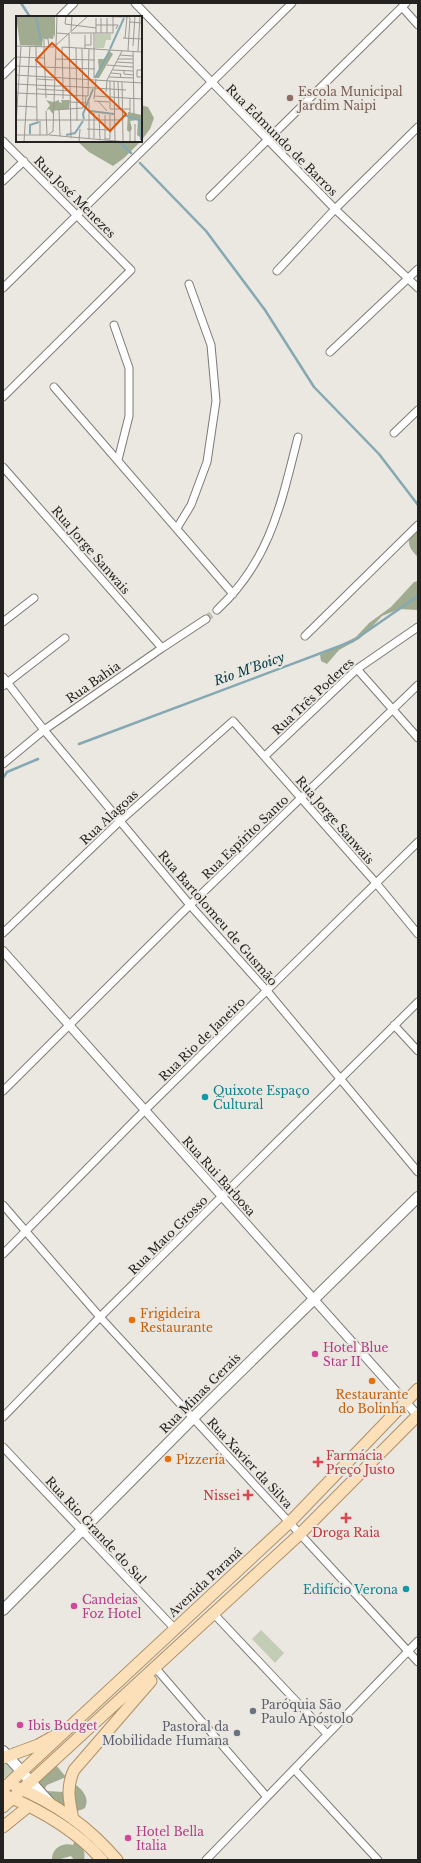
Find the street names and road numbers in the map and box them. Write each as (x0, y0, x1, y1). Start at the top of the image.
street label: Rua Edmundo de Barros (223, 81, 341, 199)
street label: Rua José Menezes (31, 153, 119, 241)
street label: Rua Jorge Sanwais (49, 503, 133, 597)
street label: Rua Três Poderes (269, 654, 357, 738)
street label: Rua Bahia (63, 658, 123, 706)
street label: Rua Jorge Sanwais (293, 773, 377, 867)
street label: Rua Alagoas (77, 786, 141, 848)
street label: Rua Espírito Santo (199, 792, 292, 882)
street label: Rua Bartolomeu de Gusmão (155, 847, 281, 989)
street label: Rua Rio de Janeiro (156, 994, 248, 1084)
street label: Rua Rui Barbosa (179, 1133, 259, 1219)
street label: Rua Mato Grosso (125, 1192, 211, 1278)
street label: Rua Minas Gerais (157, 1350, 243, 1436)
street label: Rua Xavier da Silva (204, 1415, 296, 1512)
street label: Rua Rio Grande do Sul (42, 1473, 150, 1587)
street label: Avenida Paraná (164, 1544, 245, 1621)

